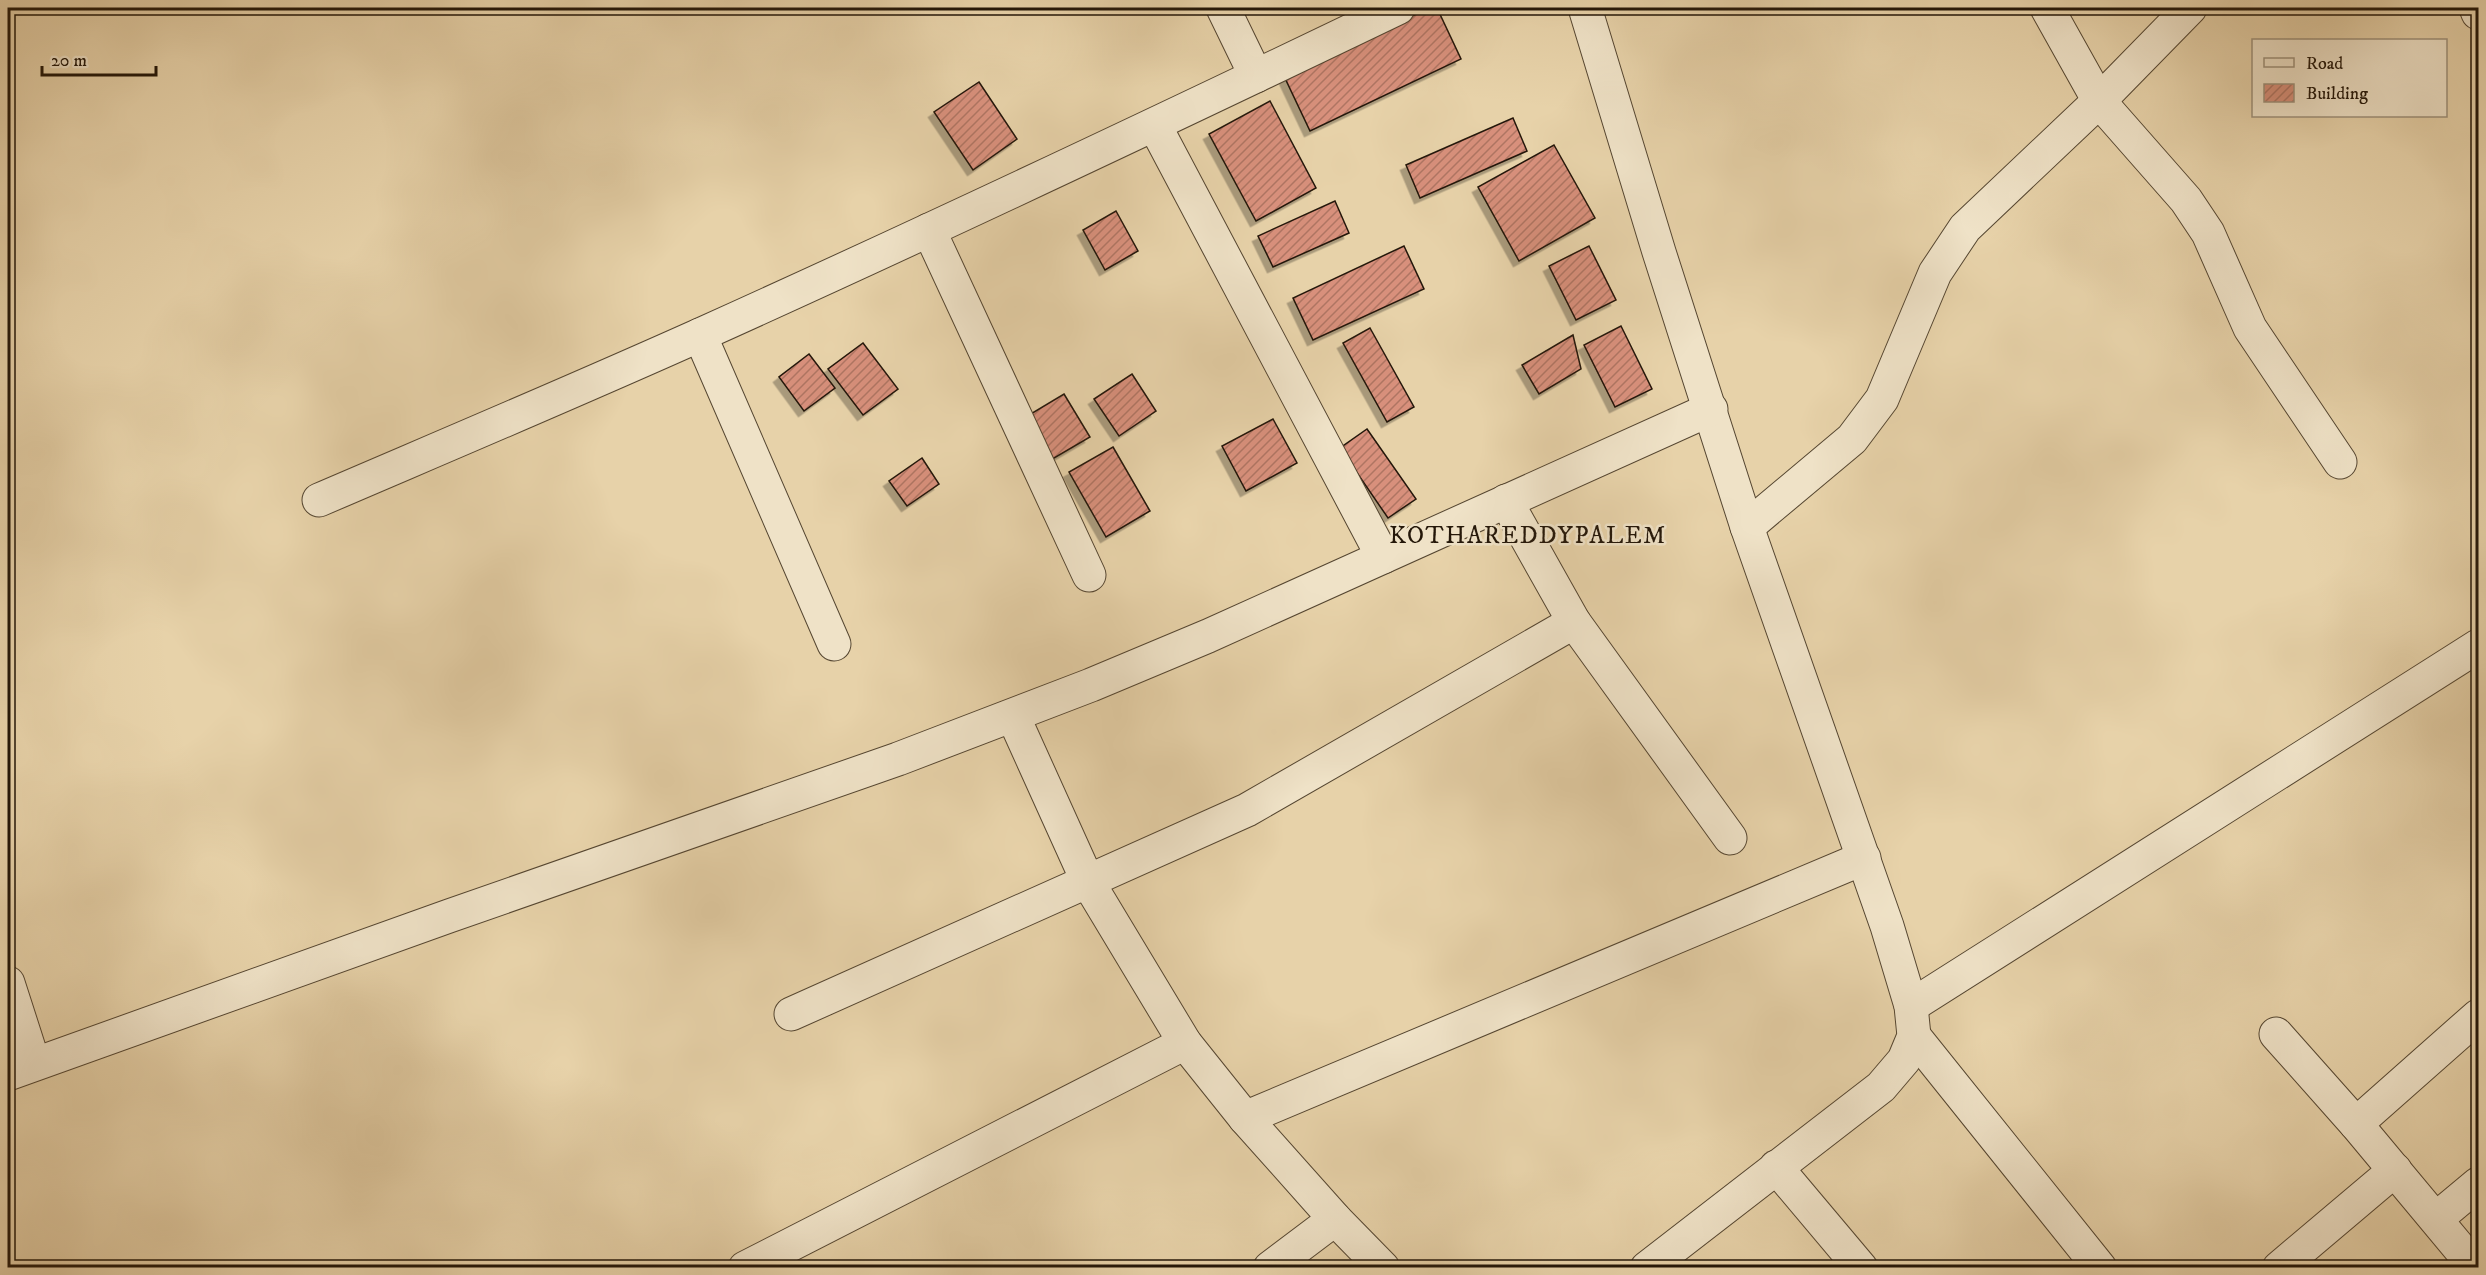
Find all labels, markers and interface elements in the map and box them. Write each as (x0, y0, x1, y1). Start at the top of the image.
scale bar (42, 39, 156, 77)
legend (2252, 39, 2447, 117)
text: 20 m (51, 50, 87, 72)
text: Road (2306, 53, 2343, 75)
text: Building (2306, 83, 2368, 105)
district label: KOTHAREDDYPALEM (1389, 521, 1667, 551)

